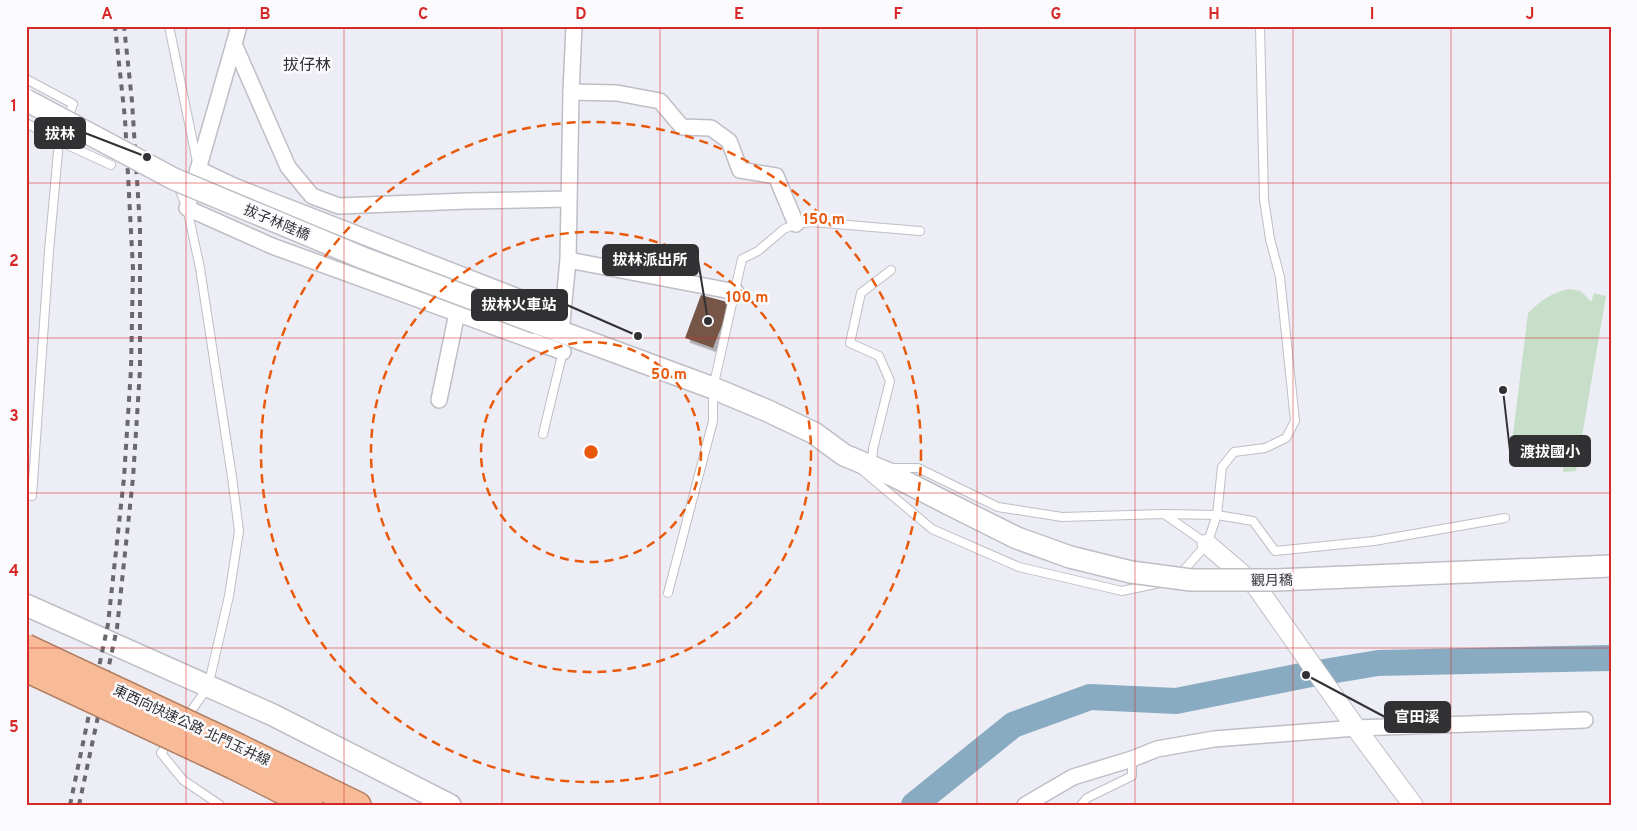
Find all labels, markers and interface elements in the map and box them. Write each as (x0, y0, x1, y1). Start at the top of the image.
text: A (101, 5, 113, 25)
text: B (259, 5, 271, 25)
text: C (418, 5, 428, 25)
text: D (575, 5, 587, 25)
text: E (734, 5, 744, 25)
text: F (893, 5, 903, 25)
text: G (1051, 5, 1061, 25)
text: H (1208, 5, 1220, 25)
text: I (1370, 5, 1374, 25)
text: J (1526, 5, 1534, 25)
district label: 拔仔林 (283, 56, 331, 76)
text: 1 (11, 97, 17, 117)
callout: 拔林 (35, 118, 85, 148)
text: 拔林 (45, 126, 75, 145)
street label: 拔子林陸橋 (241, 202, 312, 245)
text: 150 m (803, 211, 845, 230)
callout: 拔林派出所 (603, 245, 698, 275)
text: 2 (9, 252, 19, 272)
text: 拔林派出所 (612, 252, 688, 271)
text: 100 m (726, 289, 768, 308)
callout: 拔林火車站 (472, 290, 567, 320)
text: 拔林火車站 (481, 297, 557, 316)
text: 50 m (651, 366, 687, 385)
text: 3 (9, 407, 19, 427)
callout: 渡拔國小 (1510, 436, 1590, 466)
centre of rings (582, 443, 600, 461)
text: 渡拔國小 (1520, 444, 1581, 463)
text: 4 (9, 562, 19, 582)
street label: 觀月穚 (1251, 573, 1293, 590)
street label: 東西向快速公路 北門玉井線 (110, 682, 273, 770)
callout: 官田溪 (1385, 702, 1450, 732)
text: 官田溪 (1394, 709, 1440, 728)
text: 5 (9, 718, 19, 738)

